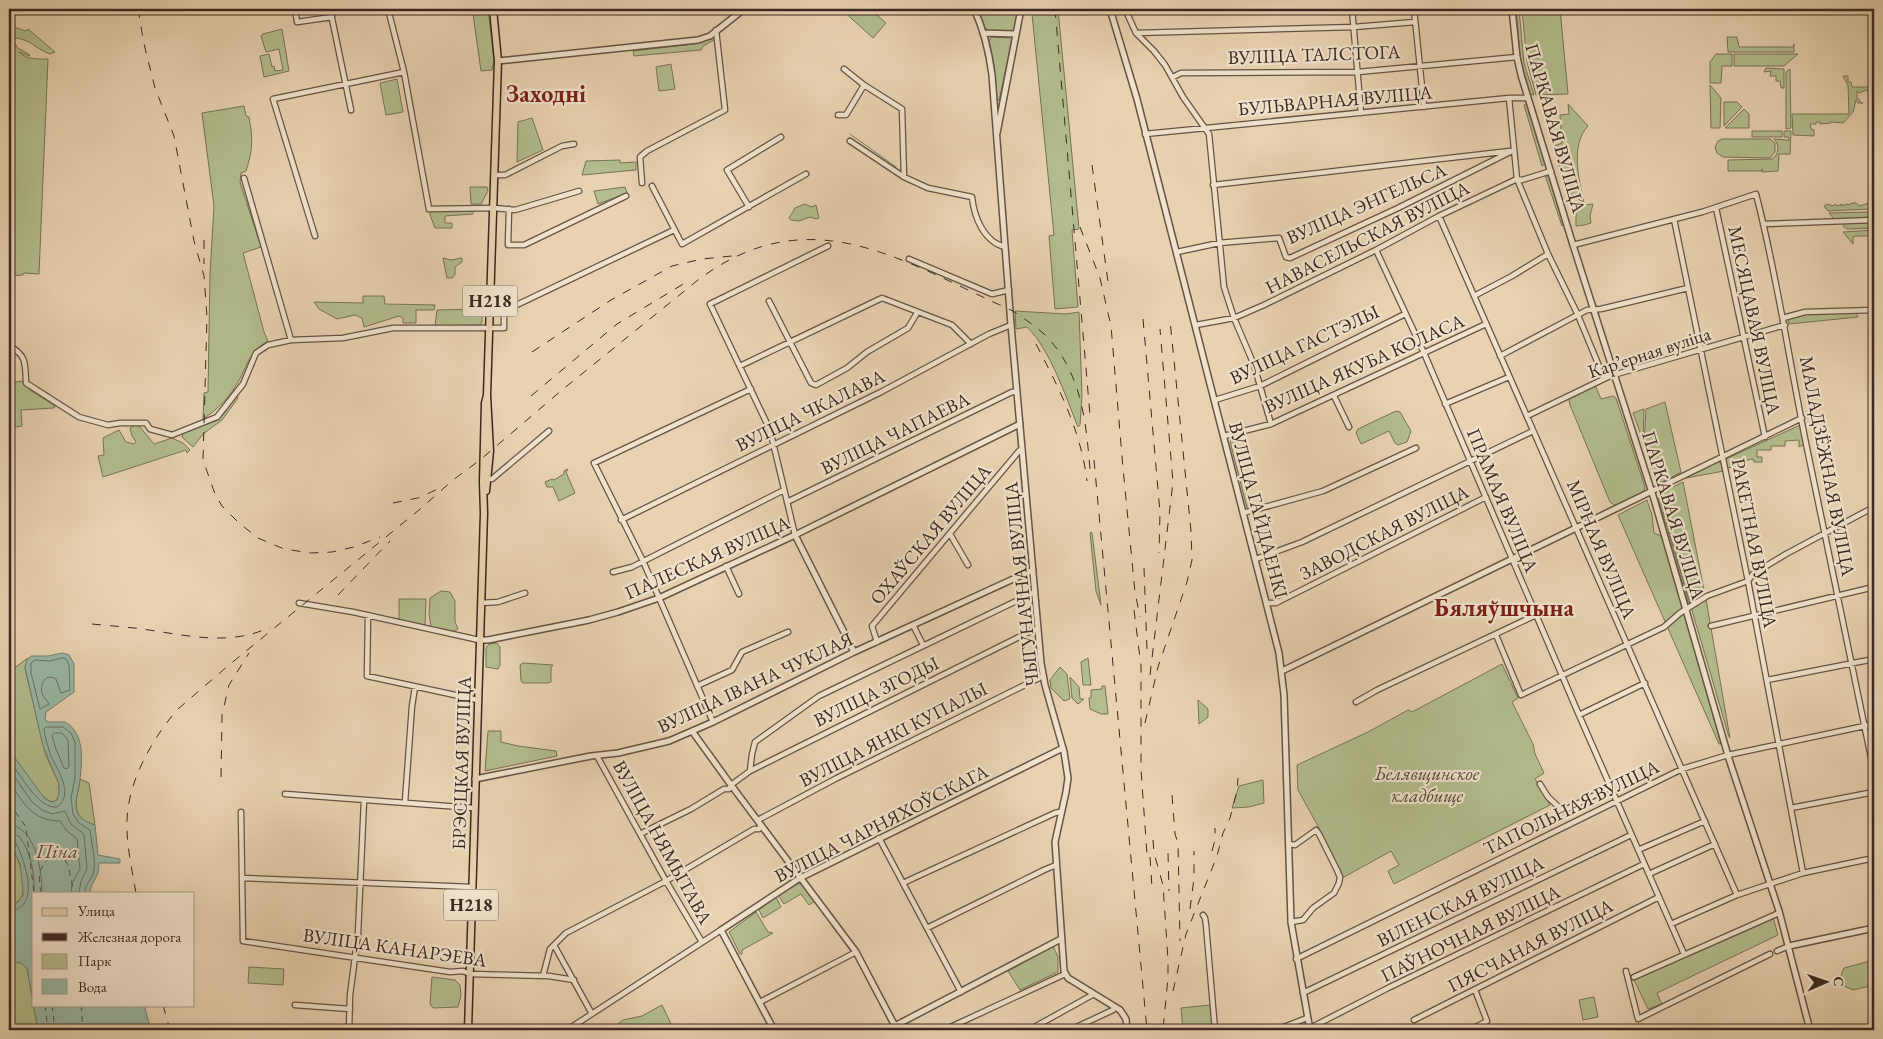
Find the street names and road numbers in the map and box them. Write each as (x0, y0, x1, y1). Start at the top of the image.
street label: ВУЛІЦА ТАЛСТОГА (1227, 39, 1402, 70)
street label: ПАРКАВАЯ ВУЛІЦА (1519, 40, 1592, 217)
street label: БУЛЬВАРНАЯ ВУЛІЦА (1237, 79, 1434, 121)
street label: ВУЛІЦА ЭНГЕЛЬСА (1282, 157, 1451, 250)
street label: НАВАСЕЛЬСКАЯ ВУЛІЦА (1261, 175, 1474, 300)
street label: МЕСЯЦАВАЯ ВУЛІЦА (1722, 223, 1787, 418)
road number: Н218 (462, 286, 518, 316)
street label: ВУЛІЦА ГАСТЭЛЫ (1225, 299, 1383, 390)
street label: ВУЛІЦА ЯКУБА КОЛАСА (1260, 308, 1469, 419)
street label: Карʼерная вуліца (1585, 321, 1714, 384)
street label: МАЛАДЗЁЖНАЯ ВУЛІЦА (1794, 354, 1861, 579)
street label: ВУЛІЦА ЧКАЛАВА (732, 363, 890, 457)
street label: ВУЛІЦА ЧАПАЕВА (816, 386, 975, 480)
street label: ВУЛІЦА ГАЙДАЕНКІ (1223, 419, 1294, 602)
street label: ПРАМАЯ ВУЛІЦА (1461, 424, 1544, 577)
street label: ПАРКАВАЯ ВУЛІЦА (1636, 428, 1711, 604)
street label: РАКЕТНАЯ ВУЛІЦА (1726, 456, 1783, 631)
street label: ОХАЎСКАЯ ВУЛІЦА (864, 458, 997, 610)
street label: МІРНАЯ ВУЛІЦА (1561, 476, 1642, 623)
street label: ЗАВОДСКАЯ ВУЛІЦА (1295, 479, 1474, 586)
street label: ЧЫГУНАЧНАЯ ВУЛІЦА (998, 480, 1045, 687)
street label: ПАЛЕСКАЯ ВУЛІЦА (621, 509, 795, 605)
street label: ВУЛІЦА ІВАНА ЧУКЛАЯ (653, 626, 857, 739)
street label: ВУЛІЦА ЗГОДЫ (809, 650, 943, 733)
street label: БРЭСЦКАЯ ВУЛІЦА (446, 675, 477, 850)
street label: ВУЛІЦА ЯНКІ КУПАЛЫ (795, 676, 992, 793)
street label: ТАПОЛЬНАЯ ВУЛІЦА (1479, 754, 1664, 861)
street label: ВУЛІЦА НЯМЫТАВА (607, 756, 718, 929)
street label: ВУЛІЦА ЧАРНЯХОЎСКАГА (770, 758, 993, 888)
street label: ВІЛЕНСКАЯ ВУЛІЦА (1373, 850, 1548, 953)
street label: ПАЎНОЧНАЯ ВУЛІЦА (1376, 879, 1565, 988)
road number: Н218 (444, 890, 498, 920)
street label: ПЯСЧАНАЯ ВУЛІЦА (1443, 892, 1618, 998)
street label: ВУЛІЦА КАНАРЭЕВА (301, 922, 489, 973)

